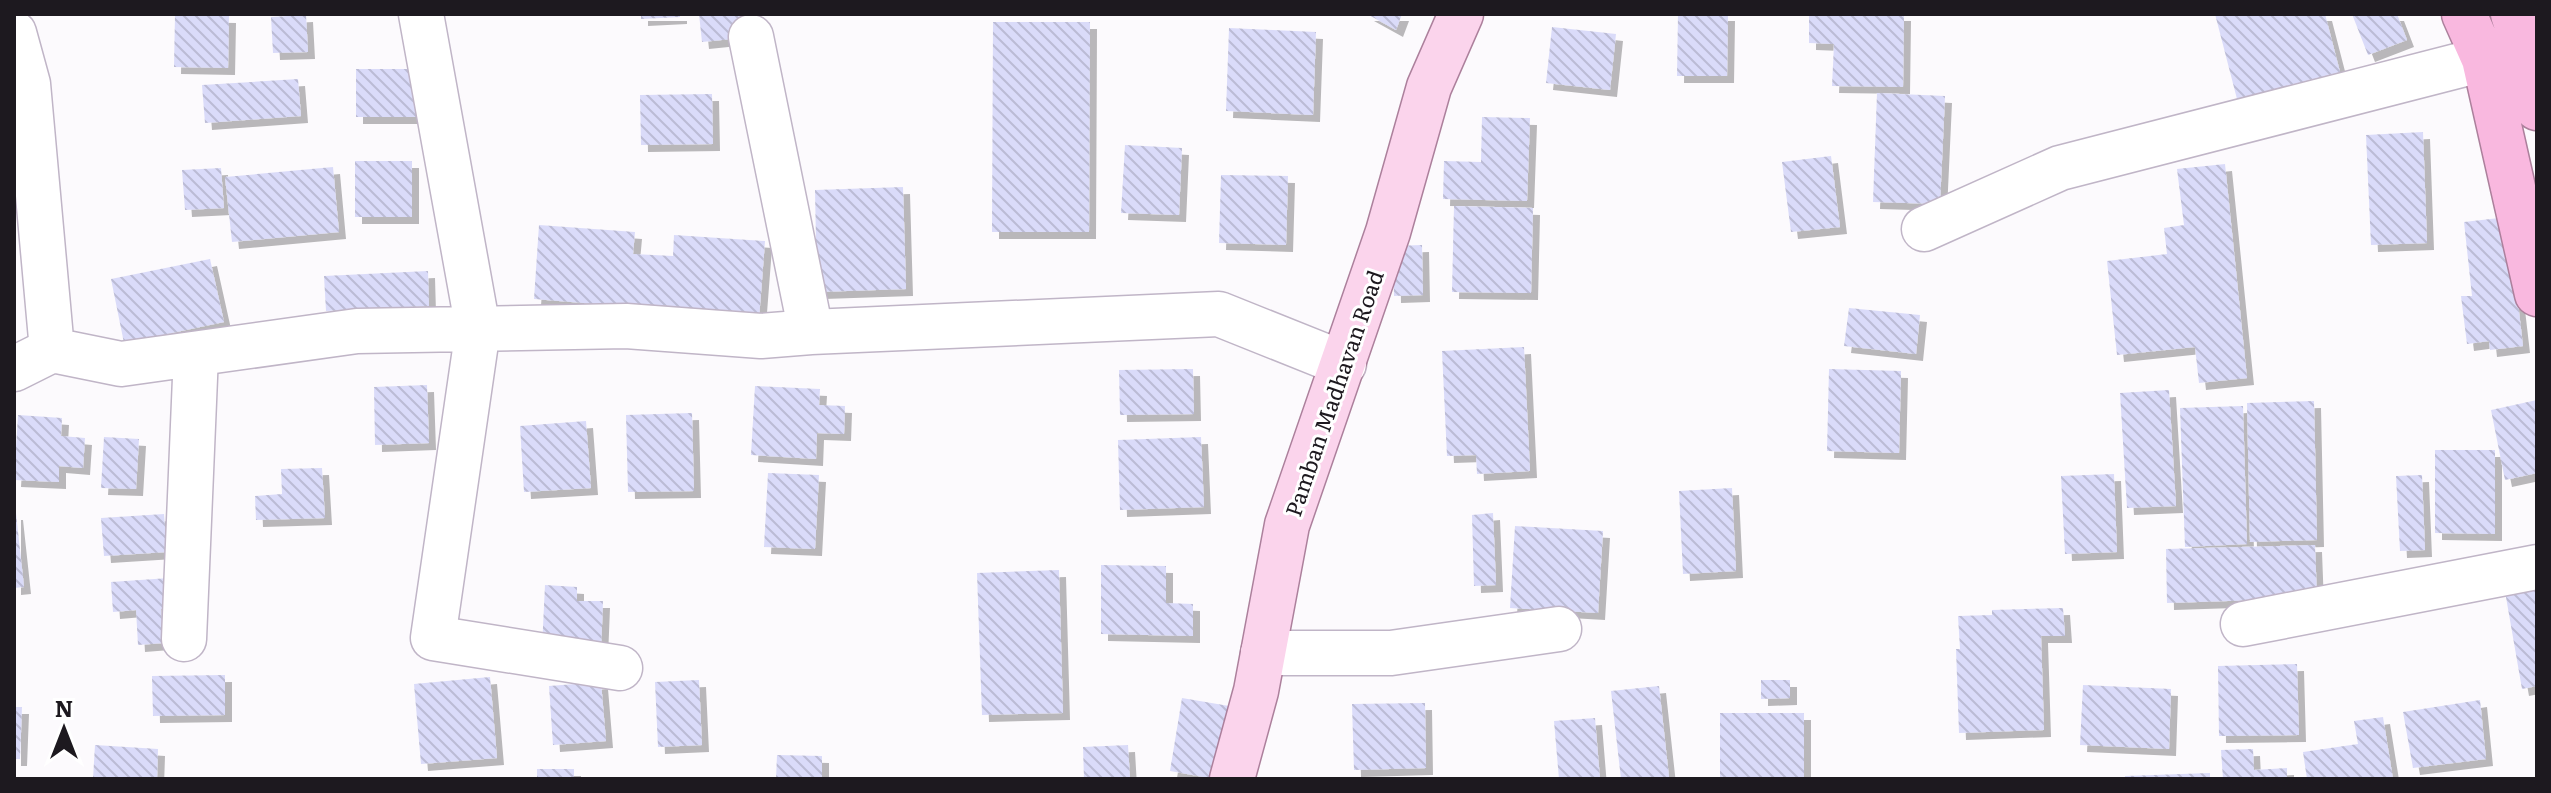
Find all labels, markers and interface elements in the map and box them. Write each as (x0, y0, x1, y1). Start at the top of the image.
street label: Pamban Madhavan Road (1275, 265, 1391, 521)
north arrow (24, 689, 104, 769)
text: N (55, 691, 73, 724)

